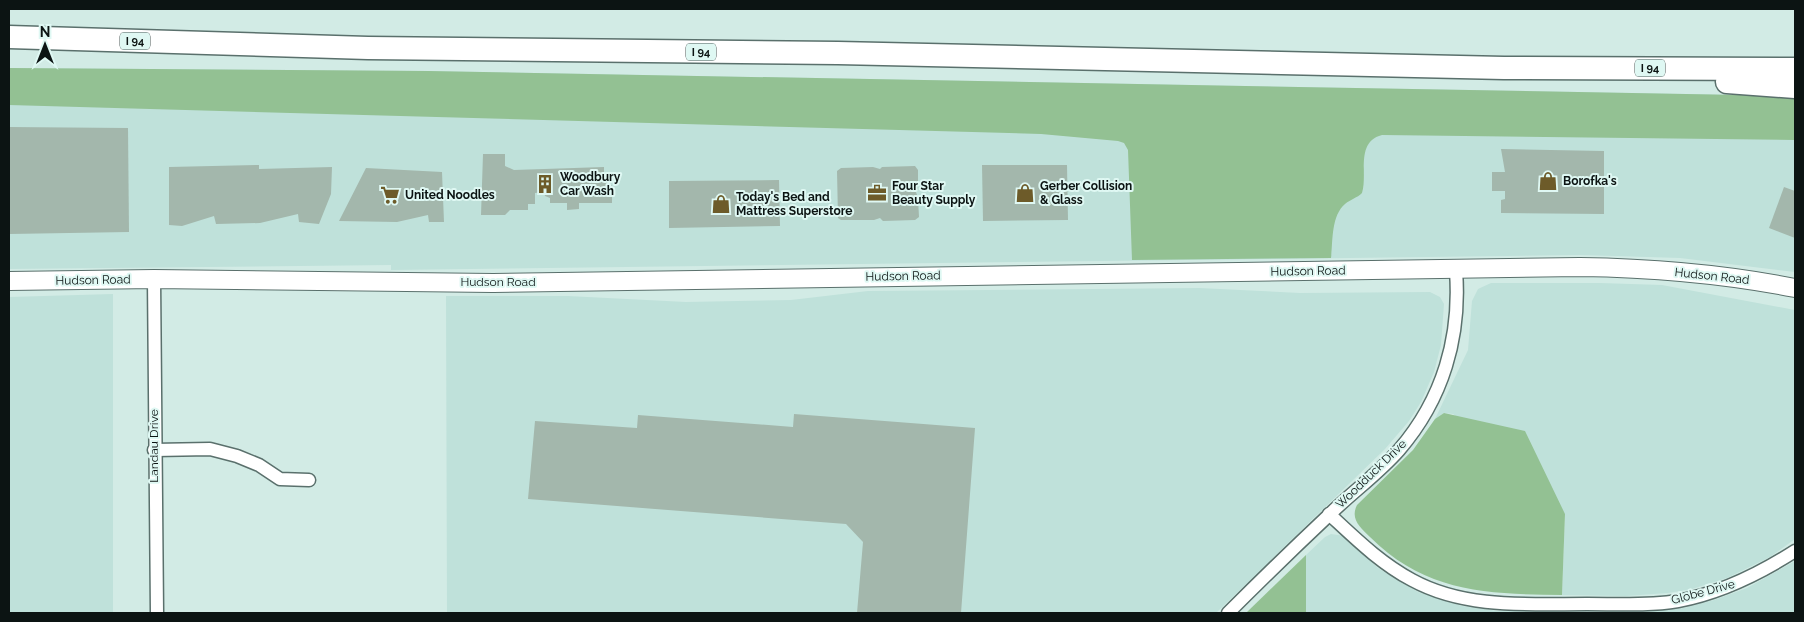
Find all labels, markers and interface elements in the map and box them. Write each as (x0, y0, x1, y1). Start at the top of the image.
north arrow (20, 20, 70, 70)
text: N (40, 24, 50, 40)
road number: I 94 (120, 32, 150, 49)
road number: I 94 (686, 44, 716, 61)
road number: I 94 (1635, 59, 1665, 76)
place label: Woodbury Car Wash (560, 170, 621, 198)
shop icon: Borofka's (1537, 170, 1559, 192)
building icon: Woodbury Car Wash (534, 173, 556, 195)
place label: Borofka's (1563, 174, 1617, 188)
place label: Four Star Beauty Supply (892, 179, 976, 207)
place label: Gerber Collision & Glass (1040, 179, 1132, 207)
office icon: Four Star Beauty Supply (866, 182, 888, 204)
shop icon: Gerber Collision & Glass (1014, 182, 1036, 204)
supermarket icon: United Noodles (379, 184, 401, 206)
place label: United Noodles (405, 188, 495, 202)
place label: Today's Bed and Mattress Superstore (736, 190, 852, 218)
shop icon: Today's Bed and Mattress Superstore (710, 193, 732, 215)
street label: Hudson Road (1270, 263, 1346, 279)
street label: Hudson Road (1674, 265, 1750, 287)
street label: Hudson Road (865, 268, 941, 284)
street label: Hudson Road (55, 272, 131, 288)
street label: Hudson Road (460, 275, 536, 289)
street label: Landau Drive (147, 409, 161, 483)
street label: Woodduck Drive (1333, 437, 1409, 511)
street label: Globe Drive (1670, 577, 1736, 607)

